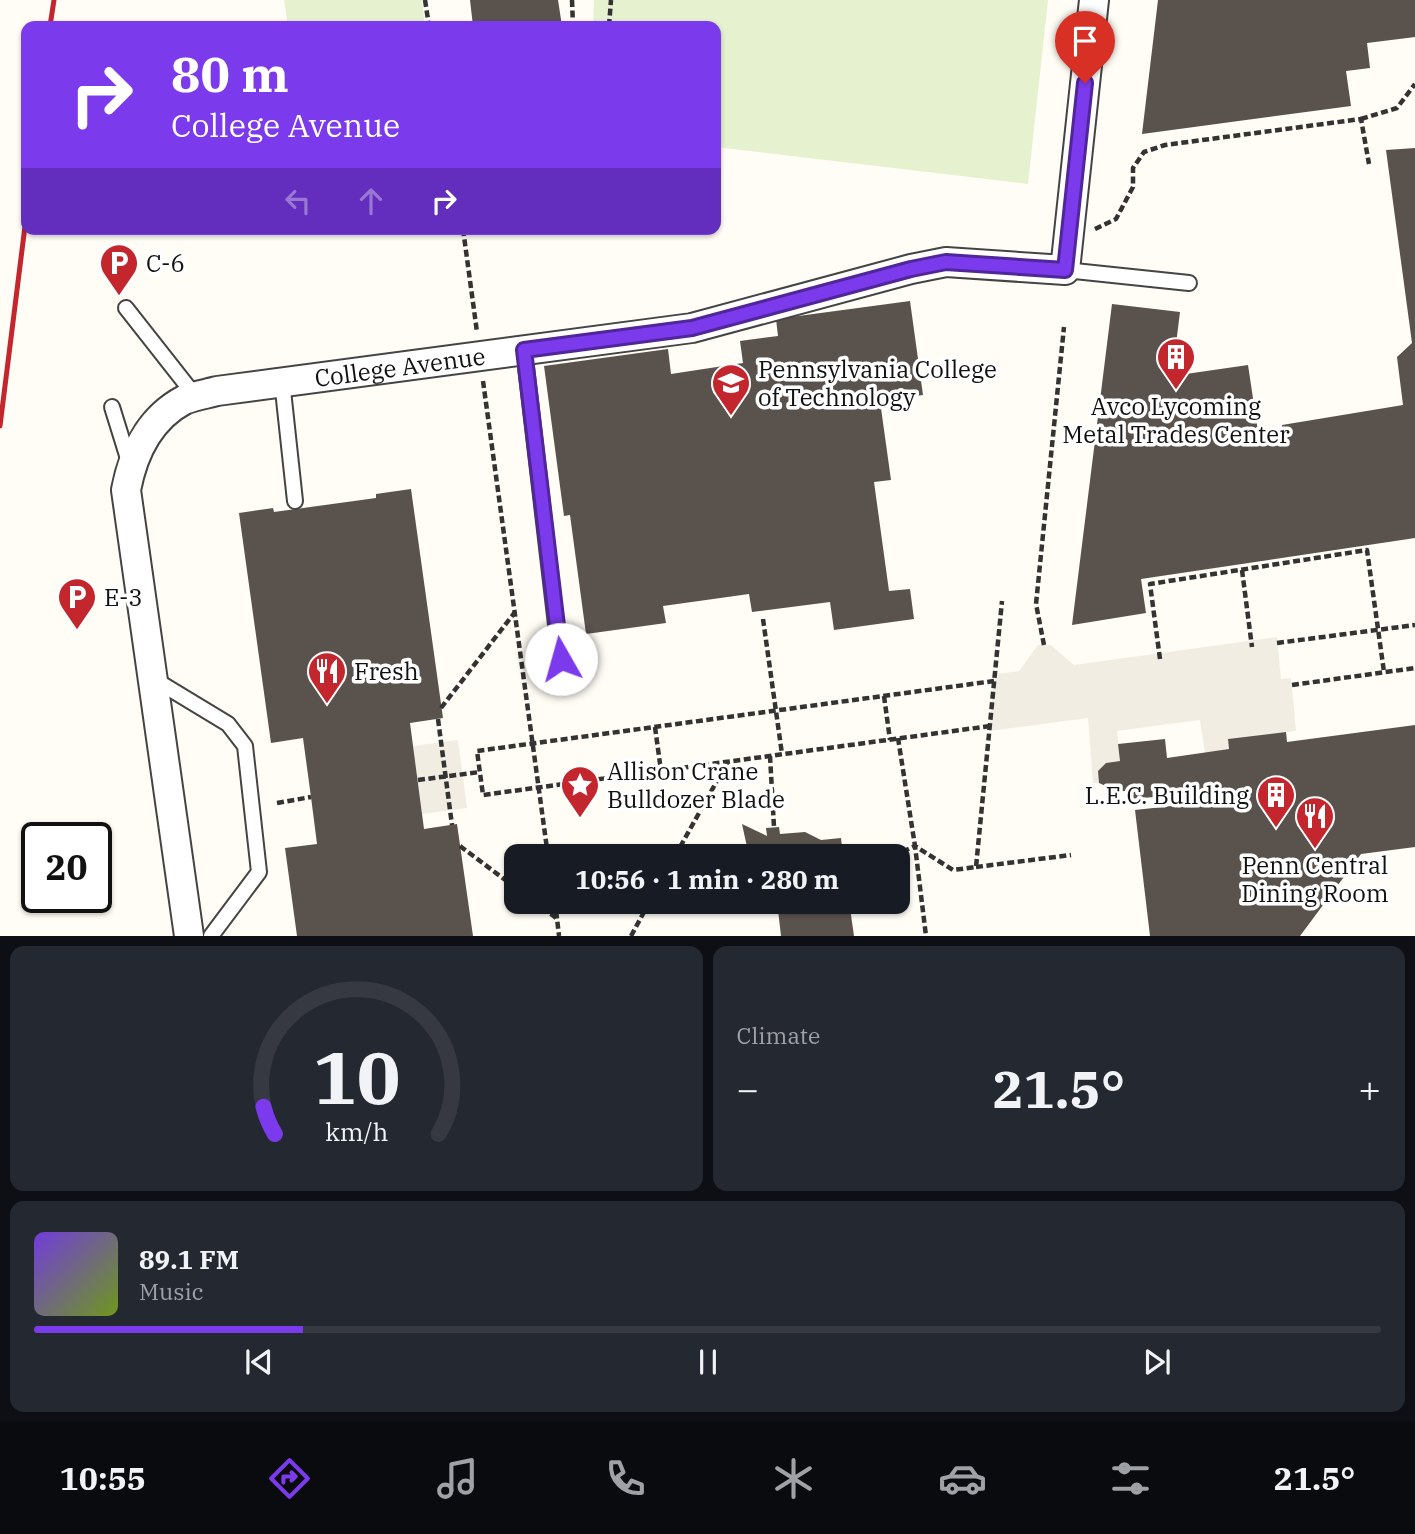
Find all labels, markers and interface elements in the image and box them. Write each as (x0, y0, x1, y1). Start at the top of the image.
pin (1055, 11, 1115, 83)
icon: arrive (1066, 22, 1104, 60)
text: 80 m (171, 42, 289, 105)
icon: right (56, 49, 147, 140)
text: College Avenue (171, 104, 400, 146)
icon: left (279, 182, 317, 220)
icon: ahead (352, 182, 390, 220)
icon: right (425, 182, 463, 220)
parking icon: C-6 (98, 242, 140, 297)
place label: C-6 (146, 247, 185, 279)
building icon: Avco Lycoming Metal Trades Center (1155, 336, 1197, 391)
street label: College Avenue (313, 340, 487, 394)
place label: Pennsylvania College of Technology (758, 353, 997, 413)
school or university icon: Pennsylvania College of Technology (710, 362, 752, 417)
place label: Avco Lycoming Metal Trades Center (1062, 390, 1290, 450)
parking icon: E-3 (56, 576, 98, 631)
place label: E-3 (104, 581, 143, 613)
position arrow (524, 622, 598, 696)
restaurant icon: Fresh (306, 650, 348, 705)
place label: Fresh (354, 655, 419, 687)
place label: Allison Crane Bulldozer Blade (607, 755, 785, 815)
place icon: Allison Crane Bulldozer Blade (559, 764, 601, 819)
building icon: L.E.C. Building (1255, 774, 1297, 829)
place label: L.E.C. Building (1085, 779, 1249, 811)
restaurant icon: Penn Central Dining Room (1294, 795, 1336, 850)
speed limit sign: 20 (21, 822, 112, 913)
place label: Penn Central Dining Room (1241, 849, 1389, 909)
text: 10:56 · 1 min · 280 m (575, 862, 839, 896)
text: Climate (737, 1020, 820, 1050)
text: 10 (313, 1030, 400, 1125)
text: 21.5° (992, 1055, 1125, 1122)
text: − (737, 1064, 759, 1113)
text: + (1358, 1064, 1381, 1113)
text: km/h (325, 1115, 388, 1148)
text: 89.1 FM (139, 1242, 239, 1276)
text: Music (139, 1276, 204, 1306)
icon: previous (240, 1343, 278, 1381)
icon: pause (689, 1343, 727, 1381)
icon: next (1138, 1343, 1176, 1381)
icon: directions (265, 1454, 314, 1503)
icon: music (433, 1454, 482, 1503)
icon: phone (601, 1454, 650, 1503)
icon: climate (769, 1454, 818, 1503)
icon: car (938, 1454, 987, 1503)
icon: filters (1106, 1454, 1155, 1503)
text: 10:55 (60, 1457, 146, 1499)
text: 21.5° (1274, 1457, 1355, 1499)

